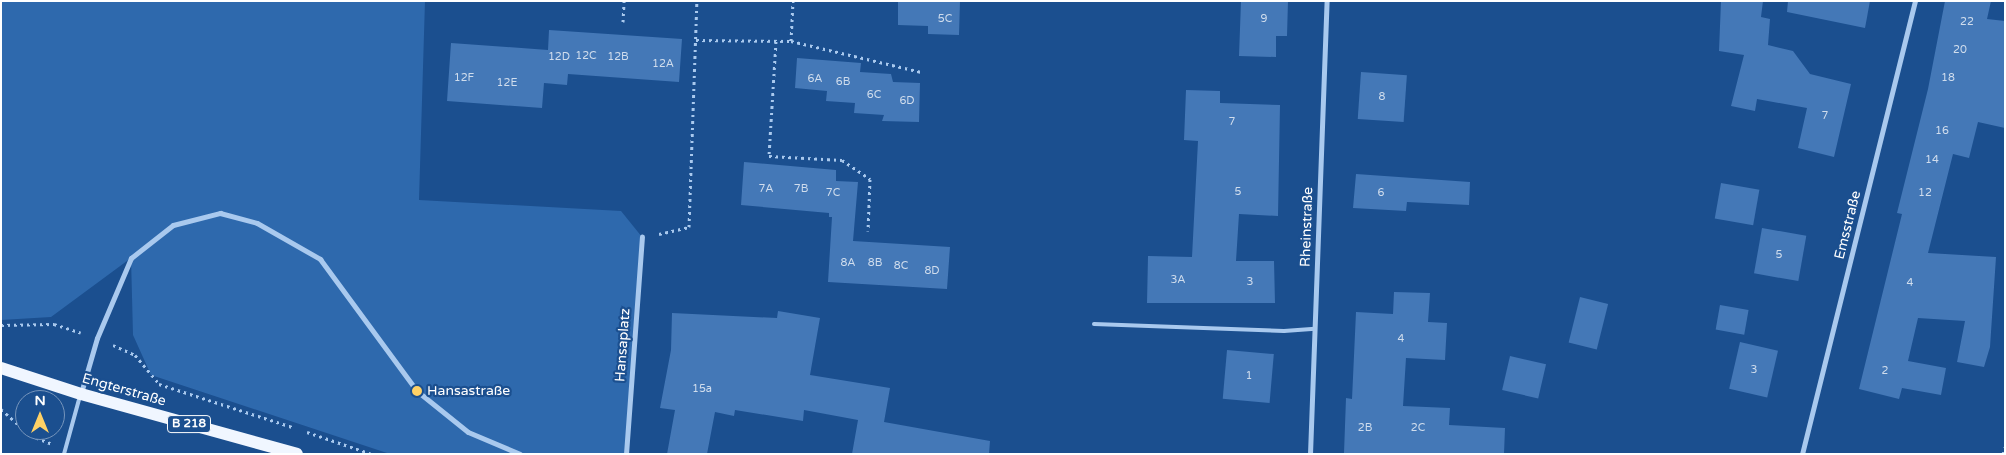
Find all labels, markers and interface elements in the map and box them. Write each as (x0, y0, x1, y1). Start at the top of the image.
house number: 5C (938, 12, 952, 26)
house number: 9 (1261, 12, 1267, 26)
house number: 22 (1960, 15, 1974, 29)
house number: 20 (1953, 43, 1967, 57)
house number: 12C (575, 49, 597, 63)
house number: 12D (548, 50, 570, 64)
house number: 12B (607, 50, 629, 64)
house number: 12A (652, 57, 674, 71)
house number: 12F (454, 71, 474, 85)
house number: 18 (1941, 71, 1955, 85)
house number: 6A (807, 72, 823, 86)
house number: 6B (836, 75, 850, 89)
house number: 12E (497, 76, 517, 90)
house number: 6C (867, 88, 881, 102)
house number: 8 (1379, 90, 1385, 104)
house number: 6D (899, 94, 915, 108)
house number: 7 (1822, 109, 1828, 123)
house number: 7 (1229, 115, 1235, 129)
house number: 16 (1935, 124, 1949, 138)
house number: 14 (1925, 153, 1939, 167)
house number: 7A (758, 182, 774, 196)
house number: 7B (794, 182, 808, 196)
house number: 5 (1235, 185, 1241, 199)
house number: 7C (826, 186, 840, 200)
house number: 6 (1378, 186, 1384, 200)
house number: 12 (1918, 186, 1932, 200)
street label: Rheinstraße (1297, 187, 1317, 267)
street label: Emsstraße (1831, 189, 1865, 261)
house number: 5 (1776, 248, 1782, 262)
house number: 8A (840, 256, 856, 270)
house number: 8B (868, 256, 882, 270)
house number: 8C (894, 259, 908, 273)
house number: 8D (924, 264, 940, 278)
house number: 3A (1170, 273, 1186, 287)
house number: 3 (1247, 275, 1253, 289)
house number: 4 (1907, 276, 1913, 290)
street label: Hansaplatz (612, 308, 634, 382)
house number: 4 (1398, 332, 1404, 346)
house number: 3 (1751, 363, 1757, 377)
house number: 2 (1882, 364, 1888, 378)
house number: 1 (1246, 369, 1252, 383)
street label: Engterstraße (80, 370, 168, 410)
house number: 15a (692, 382, 712, 396)
place label: Hansastraße (427, 383, 510, 399)
marker: Hansastraße (411, 385, 423, 397)
north arrow (15, 390, 65, 440)
text: N (34, 392, 46, 409)
road number: B 218 (166, 414, 212, 434)
house number: 2B (1358, 421, 1372, 435)
house number: 2C (1411, 421, 1425, 435)

